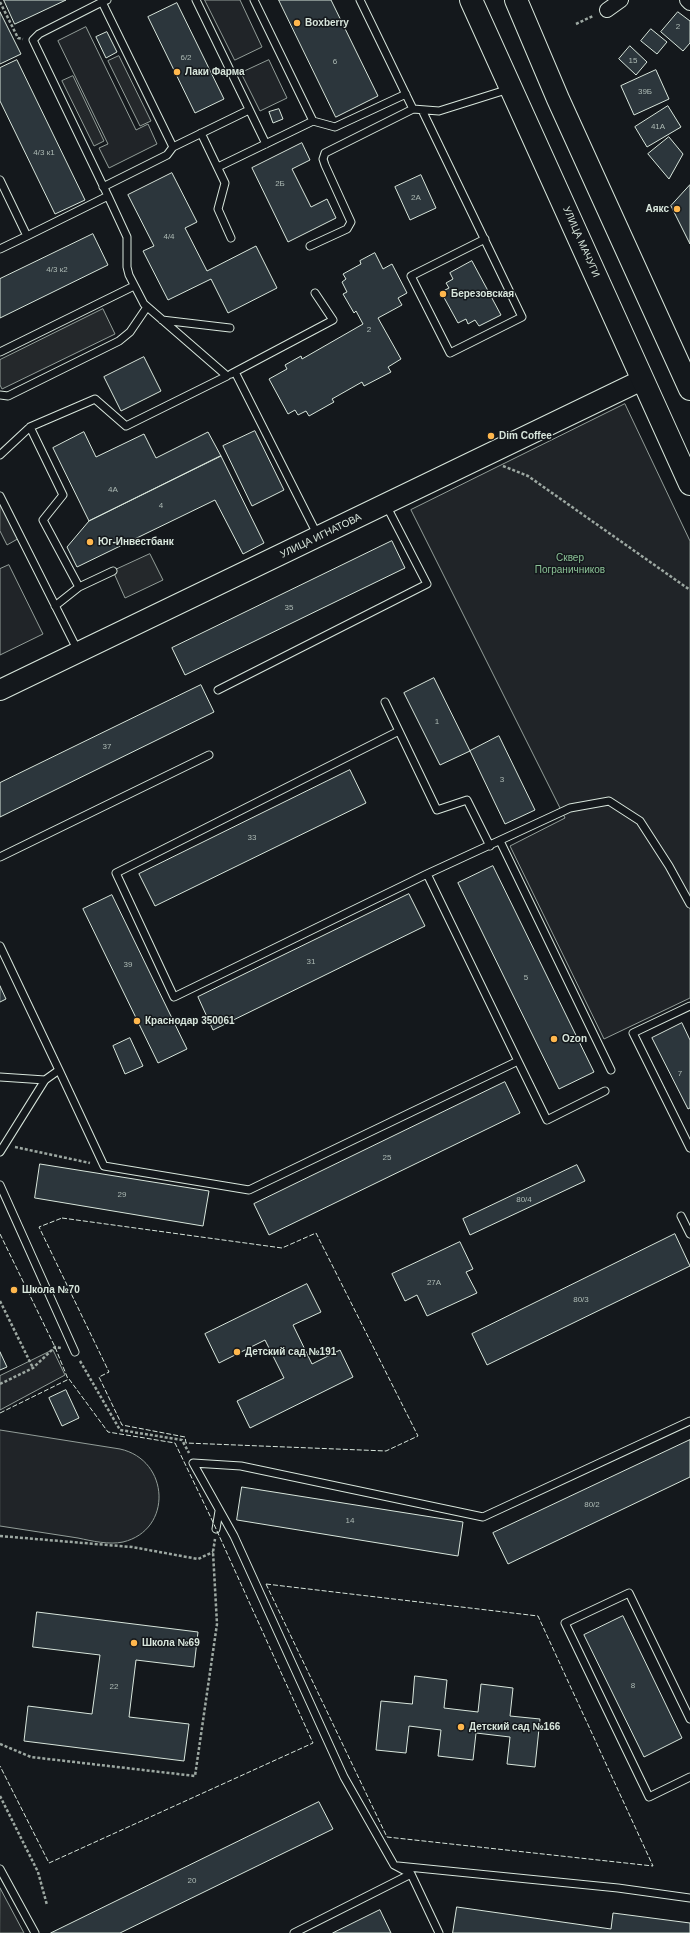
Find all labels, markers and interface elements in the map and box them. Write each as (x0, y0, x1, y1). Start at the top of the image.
place label: Boxberry (305, 17, 349, 29)
marker: Boxberry (292, 18, 302, 28)
house number: 2 (676, 22, 680, 32)
house number: 6/2 (180, 53, 192, 63)
house number: 15 (629, 56, 637, 66)
house number: 6 (333, 57, 337, 67)
place label: Лаки Фарма (185, 66, 245, 78)
marker: Лаки Фарма (172, 67, 182, 77)
house number: 39Б (638, 87, 652, 97)
house number: 41А (651, 122, 665, 132)
house number: 4/3 к1 (33, 148, 55, 158)
house number: 2Б (275, 179, 285, 189)
house number: 2А (411, 193, 421, 203)
place label: Аякс (646, 203, 669, 215)
marker: Аякс (672, 204, 682, 214)
street label: УЛИЦА МАЧУГИ (560, 205, 602, 279)
house number: 4/4 (163, 232, 175, 242)
house number: 4/3 к2 (46, 265, 68, 275)
place label: Березовская (451, 288, 514, 300)
marker: Березовская (438, 289, 448, 299)
house number: 2 (367, 325, 371, 335)
place label: Dim Coffee (499, 430, 552, 442)
marker: Dim Coffee (486, 431, 496, 441)
house number: 4А (108, 485, 118, 495)
house number: 4 (159, 501, 163, 511)
street label: УЛИЦА ИГНАТОВА (278, 511, 364, 561)
place label: Юг-Инвестбанк (98, 536, 174, 548)
marker: Юг-Инвестбанк (85, 537, 95, 547)
park label: Сквер Пограничников (535, 552, 605, 576)
house number: 35 (285, 603, 293, 613)
house number: 1 (435, 717, 439, 727)
house number: 37 (103, 742, 111, 752)
house number: 3 (500, 775, 504, 785)
house number: 33 (248, 833, 256, 843)
house number: 31 (307, 957, 315, 967)
house number: 39 (124, 960, 132, 970)
house number: 5 (524, 973, 528, 983)
place label: Краснодар 350061 (145, 1015, 235, 1027)
marker: Краснодар 350061 (132, 1016, 142, 1026)
place label: Ozon (562, 1033, 587, 1045)
marker: Ozon (549, 1034, 559, 1044)
house number: 7 (678, 1069, 682, 1079)
house number: 25 (383, 1153, 391, 1163)
house number: 29 (118, 1190, 126, 1200)
house number: 80/4 (516, 1195, 532, 1205)
house number: 27А (427, 1278, 441, 1288)
place label: Школа №70 (22, 1284, 80, 1296)
marker: Школа №70 (9, 1285, 19, 1295)
house number: 80/3 (573, 1295, 589, 1305)
place label: Детский сад №191 (245, 1346, 336, 1358)
marker: Детский сад №191 (232, 1347, 242, 1357)
house number: 80/2 (584, 1500, 600, 1510)
house number: 14 (346, 1516, 354, 1526)
place label: Школа №69 (142, 1637, 200, 1649)
marker: Школа №69 (129, 1638, 139, 1648)
house number: 8 (631, 1681, 635, 1691)
house number: 22 (110, 1682, 118, 1692)
place label: Детский сад №166 (469, 1721, 560, 1733)
marker: Детский сад №166 (456, 1722, 466, 1732)
house number: 20 (188, 1876, 196, 1886)

